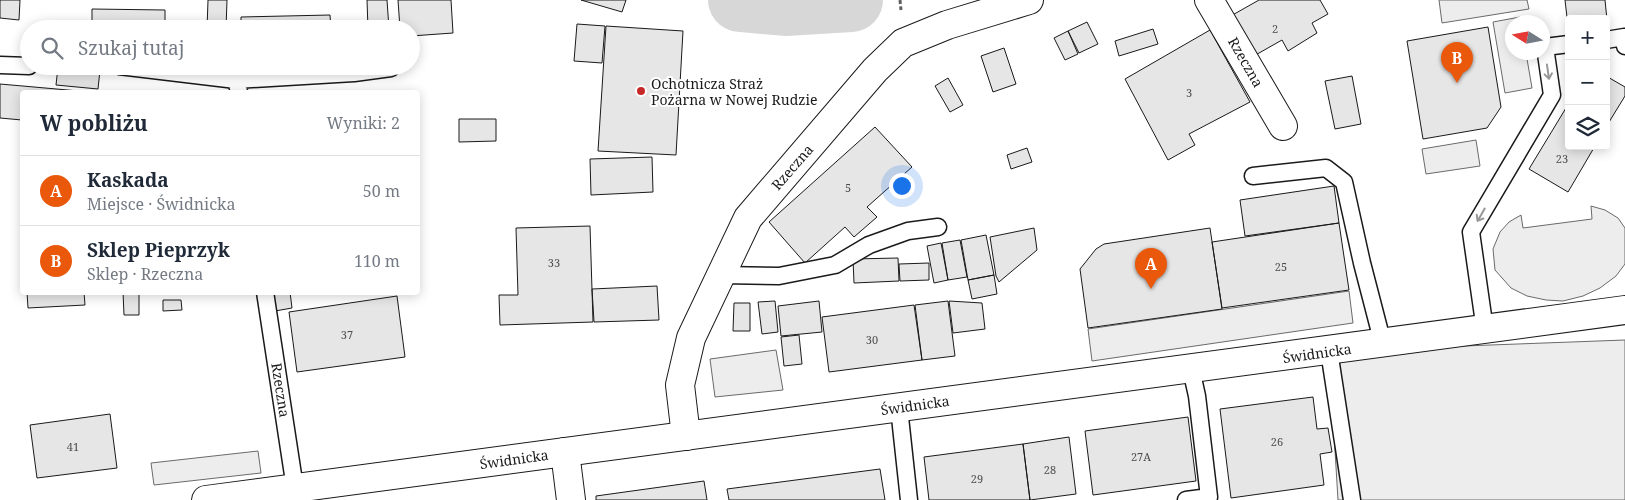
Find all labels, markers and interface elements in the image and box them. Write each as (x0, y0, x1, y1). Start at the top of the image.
north arrow (1505, 15, 1550, 60)
map controls (1565, 15, 1610, 150)
button: + (1565, 15, 1610, 60)
search box (20, 20, 420, 75)
house number: 2 (1272, 21, 1278, 36)
icon: search (38, 34, 66, 62)
street label: Rzeczna (1224, 34, 1268, 91)
text: Szukaj tutaj (78, 35, 184, 61)
pin: B (1441, 42, 1473, 83)
button: − (1565, 60, 1610, 105)
one-way arrow (1544, 64, 1554, 80)
place label: Ochotnicza Straż Pożarna w Nowej Rudzie (651, 74, 817, 109)
marker: Ochotnicza Straż Pożarna w Nowej Rudzie (635, 85, 647, 97)
house number: 3 (1186, 85, 1192, 100)
button: layers (1565, 105, 1610, 150)
text: W pobliżu (40, 109, 148, 137)
text: Wyniki: 2 (327, 112, 400, 134)
street label: Rzeczna (767, 140, 817, 194)
house number: 23 (1556, 151, 1568, 166)
text: Kaskada (87, 167, 169, 193)
your location (889, 173, 915, 199)
text: A (50, 180, 62, 202)
text: 50 m (363, 180, 400, 202)
house number: 5 (845, 180, 851, 195)
text: Miejsce · Świdnicka (87, 193, 235, 215)
one-way arrow (1476, 208, 1486, 223)
text: Sklep Pieprzyk (87, 237, 230, 263)
pin: A (1135, 248, 1167, 289)
text: B (51, 250, 61, 272)
text: 110 m (354, 250, 400, 272)
house number: 33 (548, 255, 560, 270)
house number: 25 (1275, 259, 1287, 274)
text: Sklep · Rzeczna (87, 263, 203, 285)
house number: 37 (341, 327, 353, 342)
house number: 30 (866, 332, 878, 347)
street label: Świdnicka (1281, 339, 1353, 367)
street label: Rzeczna (267, 361, 295, 419)
street label: Świdnicka (879, 391, 951, 419)
house number: 26 (1271, 434, 1283, 449)
house number: 41 (67, 439, 79, 454)
street label: Świdnicka (478, 445, 550, 473)
house number: 27A (1131, 449, 1151, 464)
house number: 28 (1044, 462, 1056, 477)
house number: 29 (971, 471, 983, 486)

